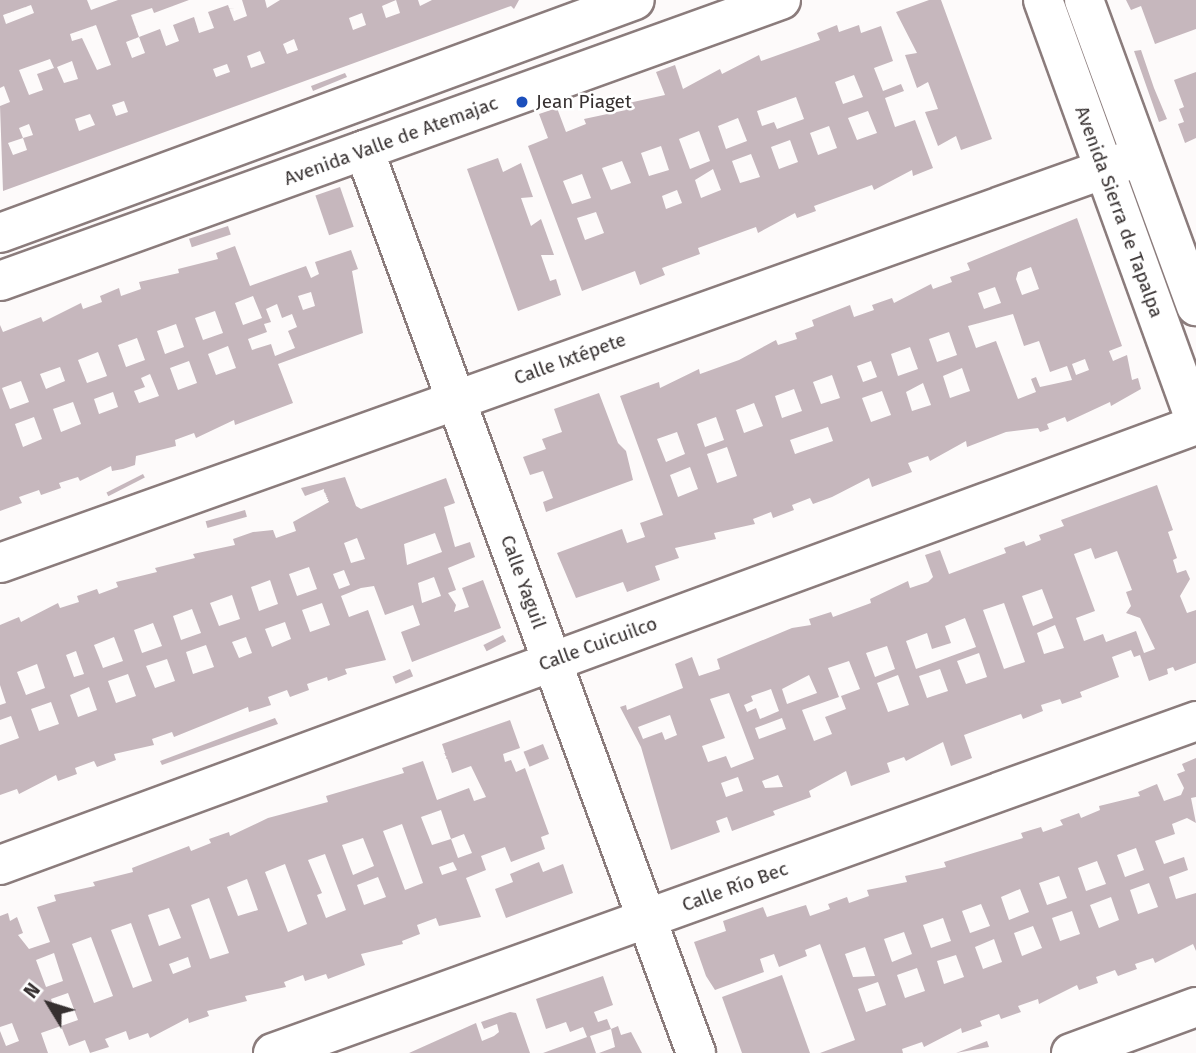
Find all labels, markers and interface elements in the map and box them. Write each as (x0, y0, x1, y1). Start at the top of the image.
place label: Jean Piaget (536, 91, 632, 113)
street label: Avenida Valle de Atemajac (281, 92, 501, 190)
marker: Jean Piaget (514, 94, 530, 110)
street label: Avenida Sierra de Tapalpa (1070, 103, 1168, 321)
street label: Calle Ixtépete (511, 328, 629, 390)
street label: Calle Yaguil (496, 532, 550, 632)
street label: Calle Cuicuilco (536, 612, 660, 676)
street label: Calle Río Bec (679, 857, 791, 917)
north arrow (14, 969, 84, 1039)
text: N (19, 979, 45, 1003)

